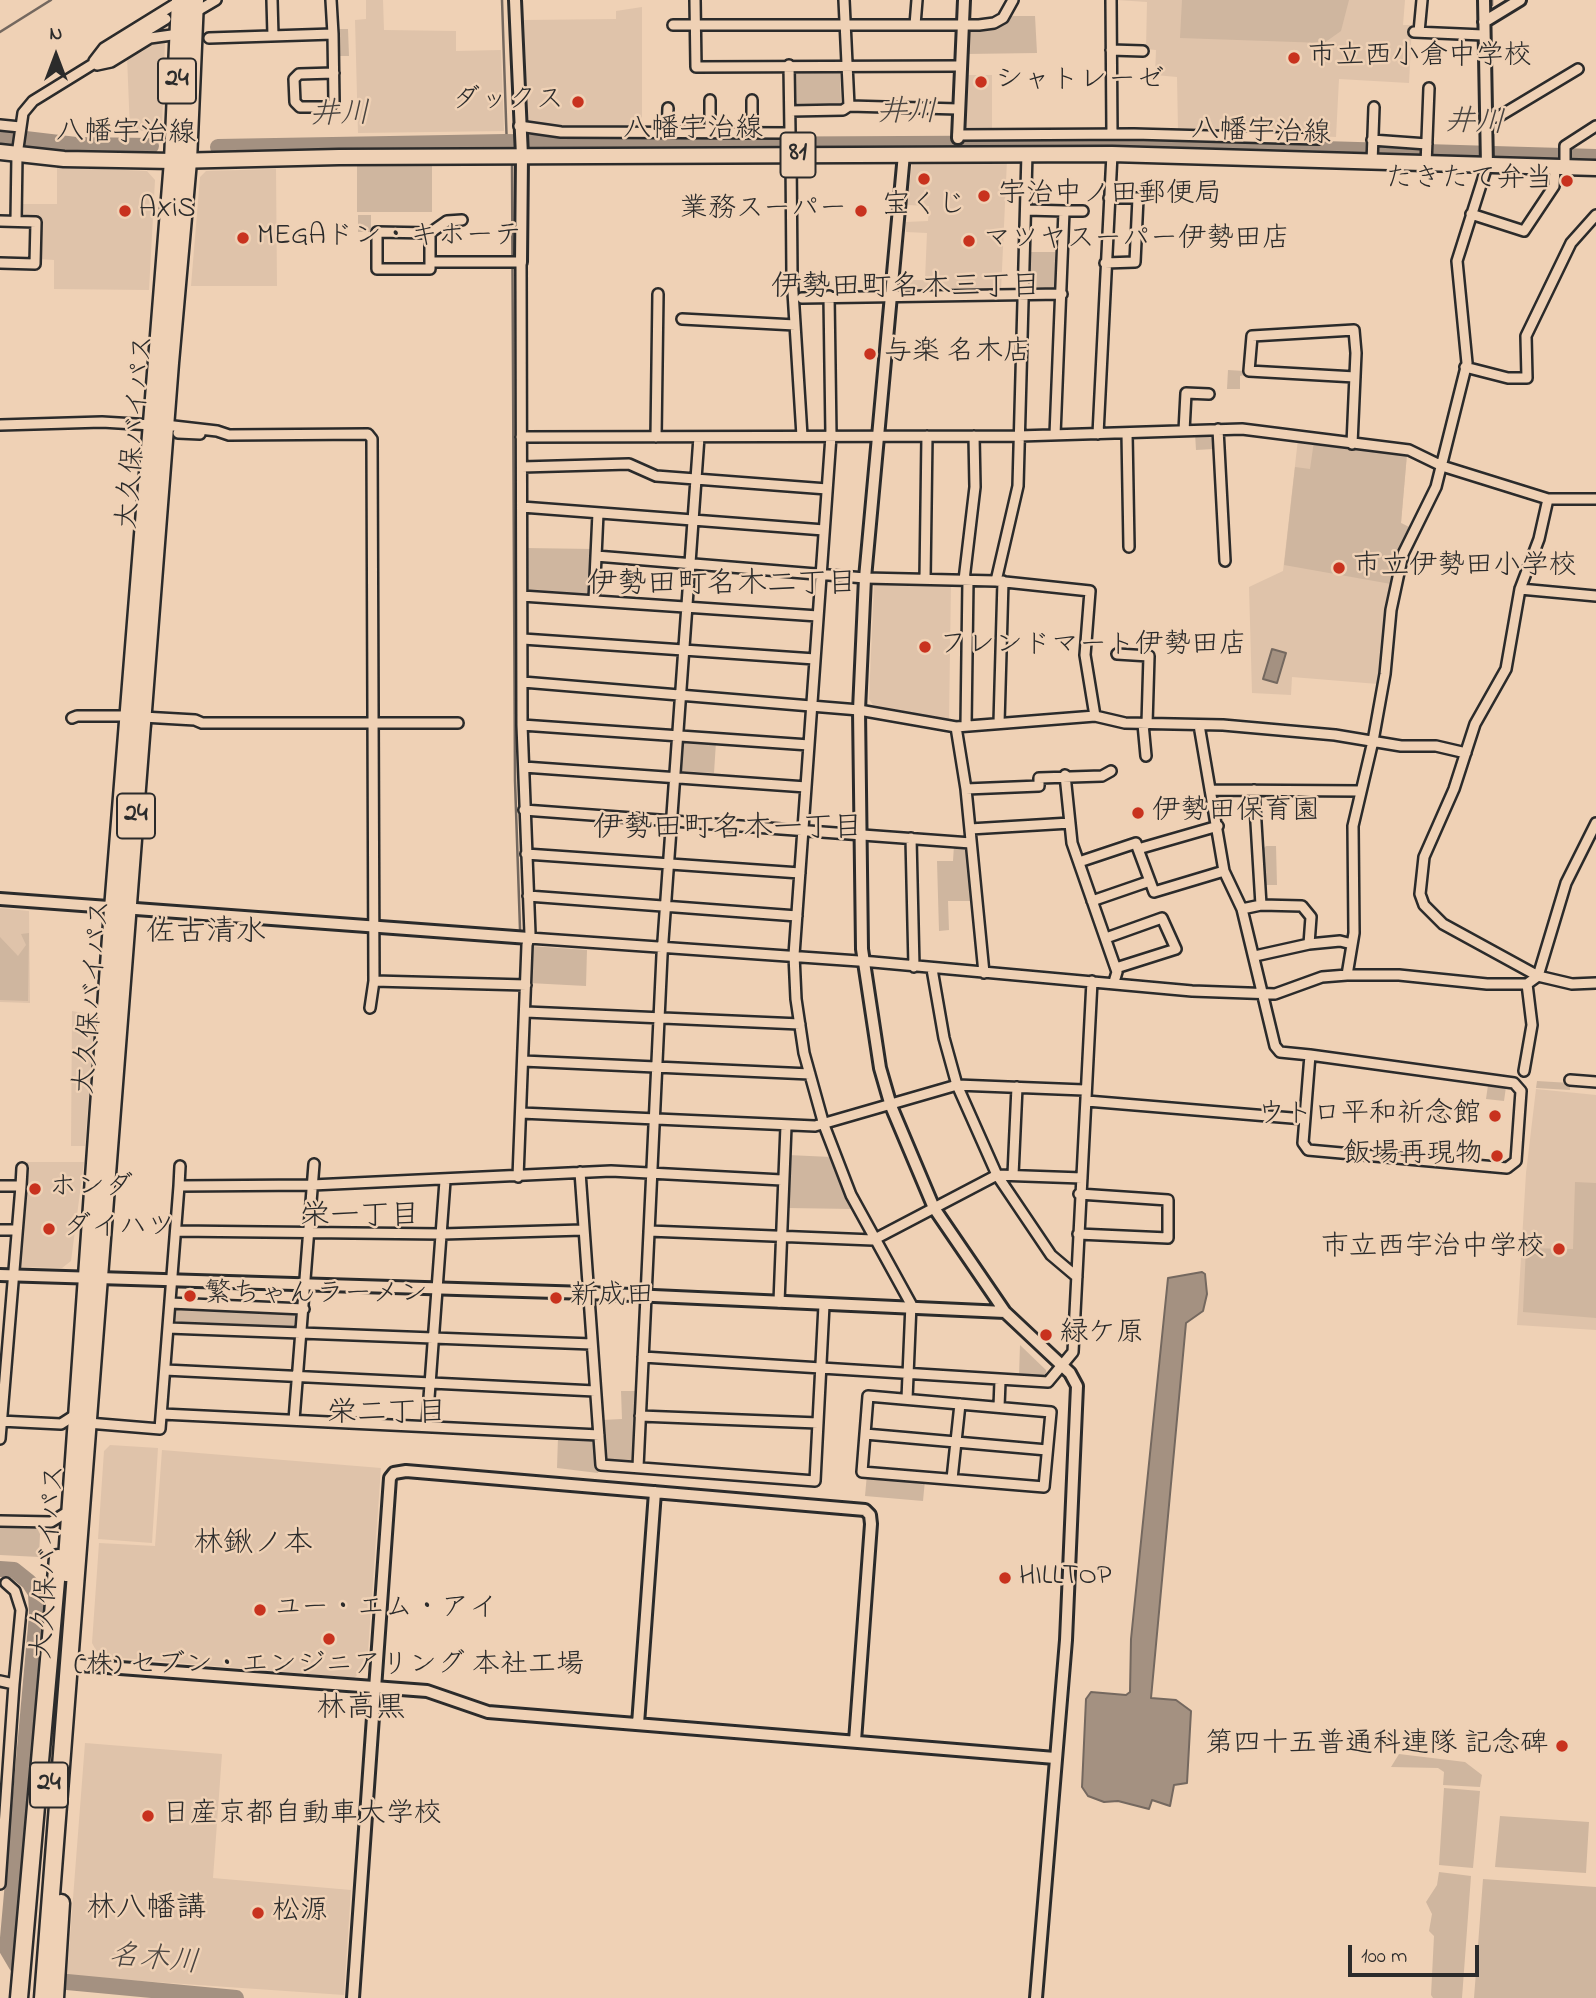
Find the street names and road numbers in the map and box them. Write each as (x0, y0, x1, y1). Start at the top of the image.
road number: 24 (158, 58, 196, 104)
street label: 八幡宇治線 (623, 114, 763, 148)
street label: 八幡宇治線 (1190, 115, 1332, 153)
street label: 八幡宇治線 (56, 117, 196, 153)
road number: 81 (780, 132, 816, 178)
street label: 大久保バイパス (113, 333, 163, 531)
road number: 24 (117, 794, 155, 838)
street label: 大久保バイパス (70, 898, 120, 1096)
street label: 大久保バイパス (27, 1463, 75, 1661)
road number: 24 (30, 1762, 68, 1808)

